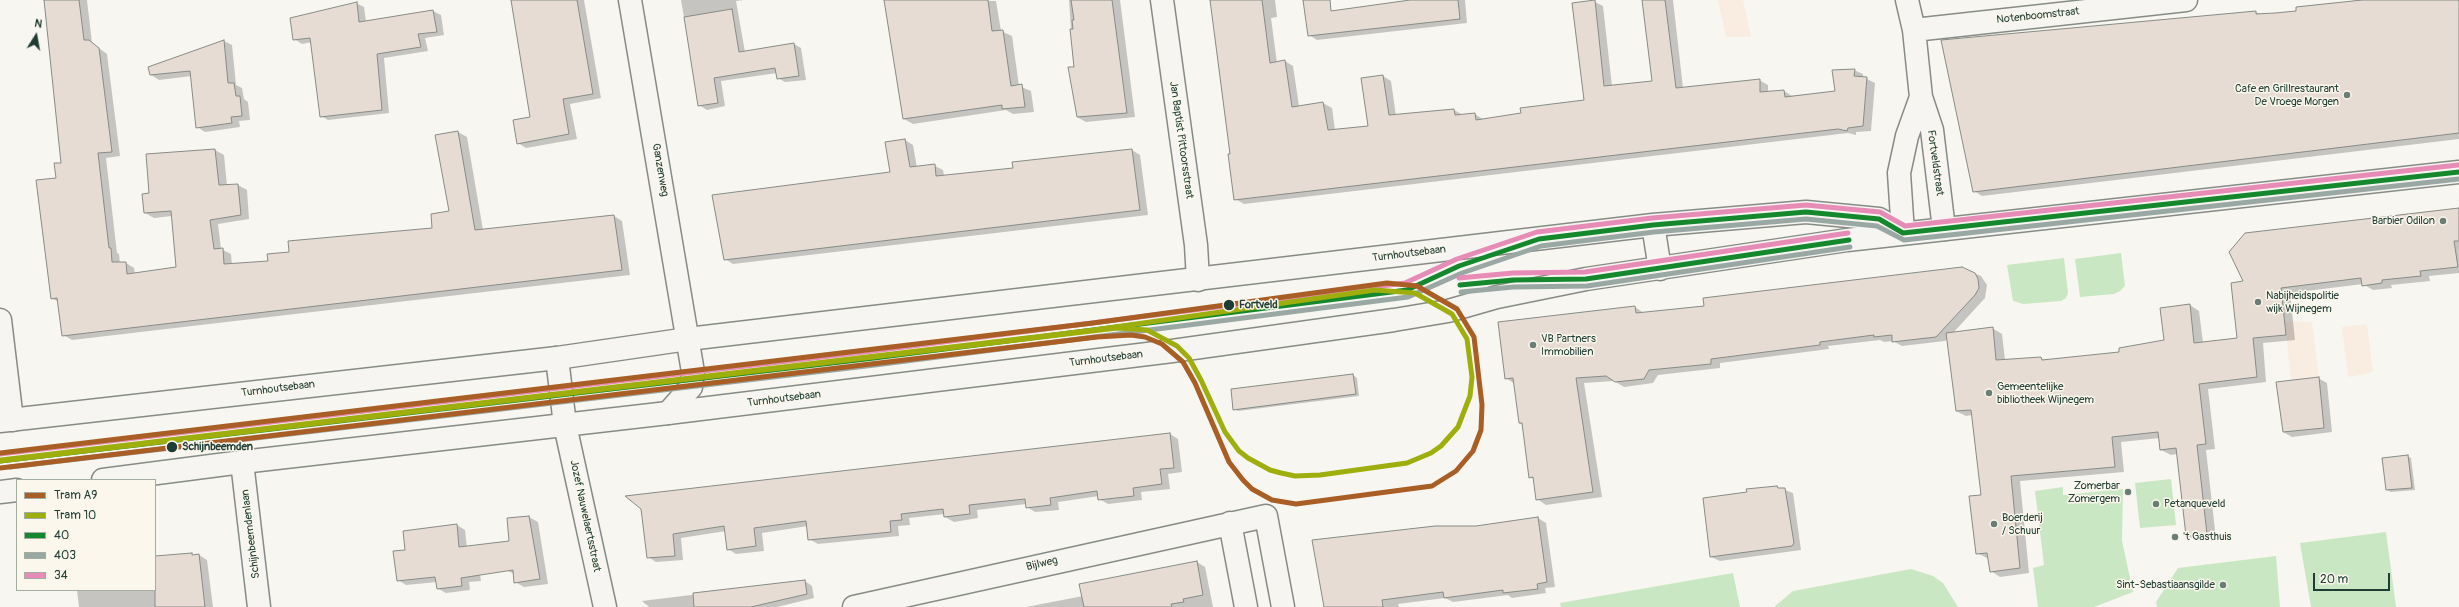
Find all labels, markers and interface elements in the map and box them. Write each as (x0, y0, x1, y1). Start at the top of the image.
street label: Notenboomstraat (1996, 5, 2080, 27)
north arrow (16, 16, 56, 56)
text: N (33, 17, 43, 31)
street label: Jan Baptist Pittoorsstraat (1166, 80, 1196, 200)
place label: Cafe en Grillrestaurant De Vroege Morgen (2235, 82, 2339, 108)
marker: Cafe en Grillrestaurant De Vroege Morgen (2342, 90, 2352, 100)
street label: Fortveldstraat (1924, 129, 1946, 197)
street label: Ganzenweg (649, 142, 671, 198)
place label: Barbier Odilon (2372, 214, 2435, 228)
marker: Barbier Odilon (2438, 216, 2448, 226)
street label: Turnhoutsebaan (1371, 243, 1447, 265)
place label: Nabijheidspolitie wijk Wijnegem (2266, 289, 2339, 315)
marker: Nabijheidspolitie wijk Wijnegem (2253, 297, 2263, 307)
marker: Fortveld (1222, 298, 1236, 312)
place label: Fortveld (1239, 298, 1278, 312)
place label: VB Partners Immobiliën (1541, 332, 1596, 358)
marker: VB Partners Immobiliën (1528, 340, 1538, 350)
street label: Turnhoutsebaan (1068, 348, 1144, 370)
street label: Turnhoutsebaan (240, 378, 316, 400)
place label: Gemeentelijke bibliotheek Wijnegem (1997, 380, 2094, 406)
street label: Turnhoutsebaan (746, 388, 822, 410)
marker: Gemeentelijke bibliotheek Wijnegem (1984, 388, 1994, 398)
marker: Schijnbeemden (165, 440, 179, 454)
place label: Schijnbeemden (182, 440, 253, 454)
street label: Jozef Nauwelaertsstraat (567, 459, 603, 573)
legend (16, 479, 156, 591)
place label: Zomerbar Zomergem (2068, 479, 2120, 505)
marker: Zomerbar Zomergem (2123, 487, 2133, 497)
text: Tram A9 (54, 488, 97, 503)
street label: Schijnbeemdenlaan (239, 489, 263, 579)
place label: Petanqueveld (2164, 497, 2225, 511)
marker: Petanqueveld (2151, 499, 2161, 509)
text: Tram 10 (54, 508, 96, 523)
place label: Boerderij / Schuur (2002, 511, 2043, 537)
marker: Boerderij / Schuur (1989, 519, 1999, 529)
text: 40 (54, 528, 69, 543)
place label: 't Gasthuis (2183, 530, 2231, 544)
marker: 't Gasthuis (2170, 532, 2180, 542)
text: 403 (54, 548, 76, 563)
street label: Bijlweg (1025, 554, 1059, 574)
scale bar (2315, 565, 2392, 591)
text: 34 (54, 568, 68, 583)
text: 20 m (2320, 572, 2348, 587)
place label: Sint-Sebastiaansgilde (2116, 578, 2215, 592)
marker: Sint-Sebastiaansgilde (2218, 580, 2228, 590)

